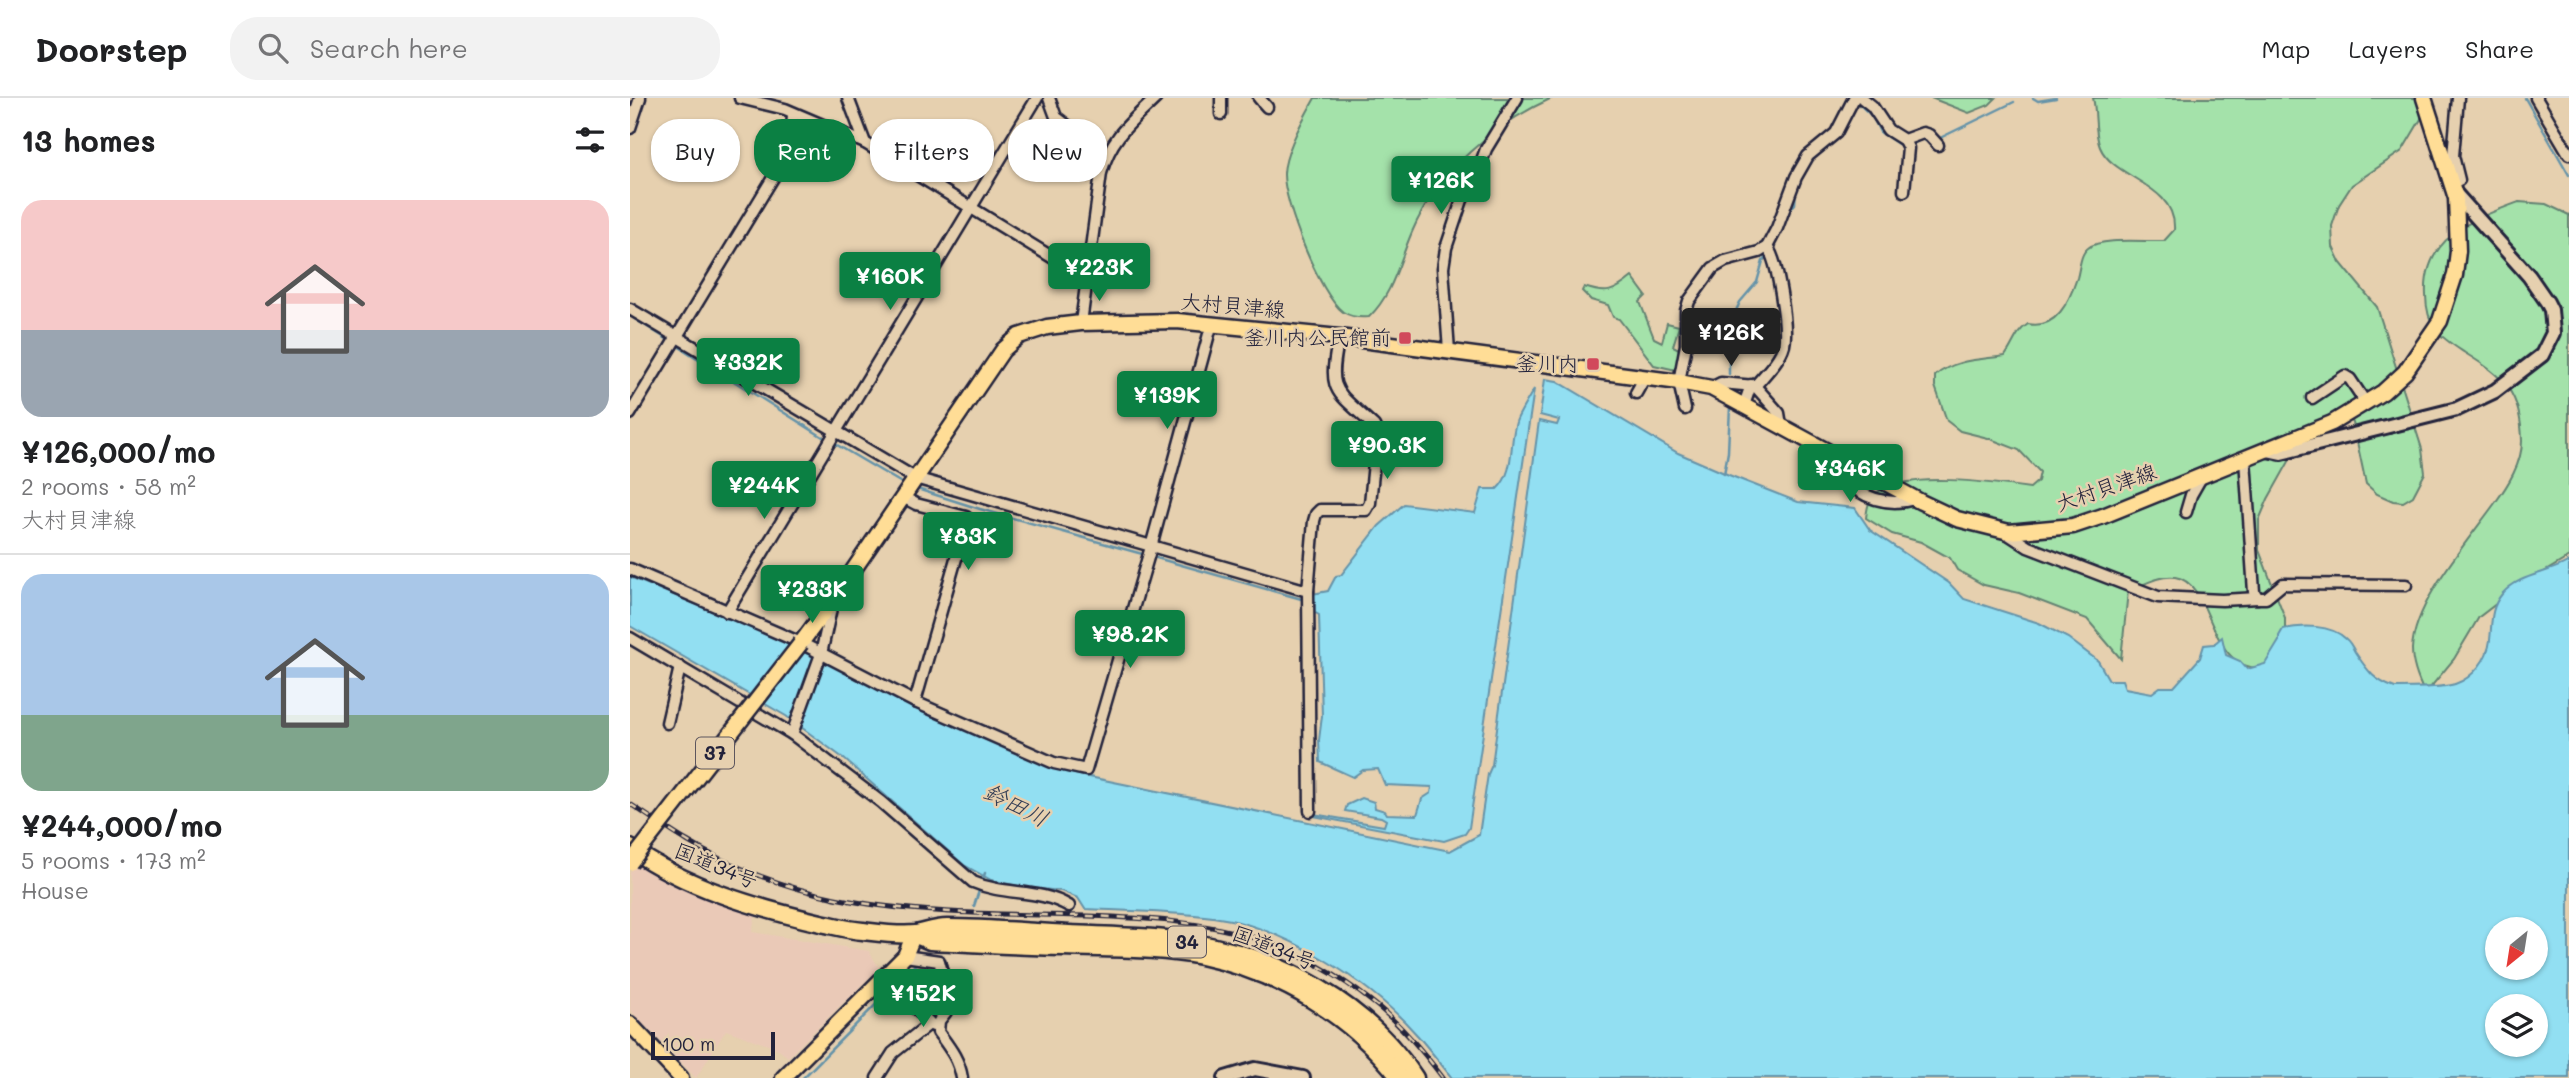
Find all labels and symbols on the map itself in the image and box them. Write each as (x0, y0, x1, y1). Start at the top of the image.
pin: ¥126K (1392, 156, 1490, 216)
pin: ¥223K (1050, 244, 1148, 303)
pin: ¥160K (841, 252, 939, 312)
street label: 大村貝津線 (1180, 286, 1287, 323)
pin: ¥126K (1682, 308, 1780, 368)
place label: 釜川内公民館前 (1244, 323, 1391, 350)
marker: 釜川内公民館前 (1397, 330, 1413, 346)
pin: ¥332K (699, 338, 797, 398)
place label: 釜川内 (1516, 349, 1579, 376)
marker: 釜川内 (1585, 356, 1601, 372)
pin: ¥139K (1118, 372, 1216, 431)
pin: ¥90.3K (1330, 422, 1444, 481)
pin: ¥346K (1801, 444, 1899, 504)
street label: 大村貝津線 (2051, 457, 2160, 516)
pin: ¥244K (715, 462, 813, 521)
pin: ¥83K (927, 512, 1009, 572)
pin: ¥233K (763, 566, 861, 625)
pin: ¥98.2K (1073, 610, 1187, 670)
road number: 37 (696, 738, 734, 768)
water label: 鈴田川 (979, 775, 1054, 833)
street label: 国道34号 (671, 836, 762, 894)
north arrow (2485, 917, 2548, 980)
street label: 国道34号 (1229, 918, 1320, 975)
road number: 34 (1168, 926, 1206, 958)
pin: ¥152K (874, 970, 972, 1029)
scale bar (651, 1029, 775, 1061)

